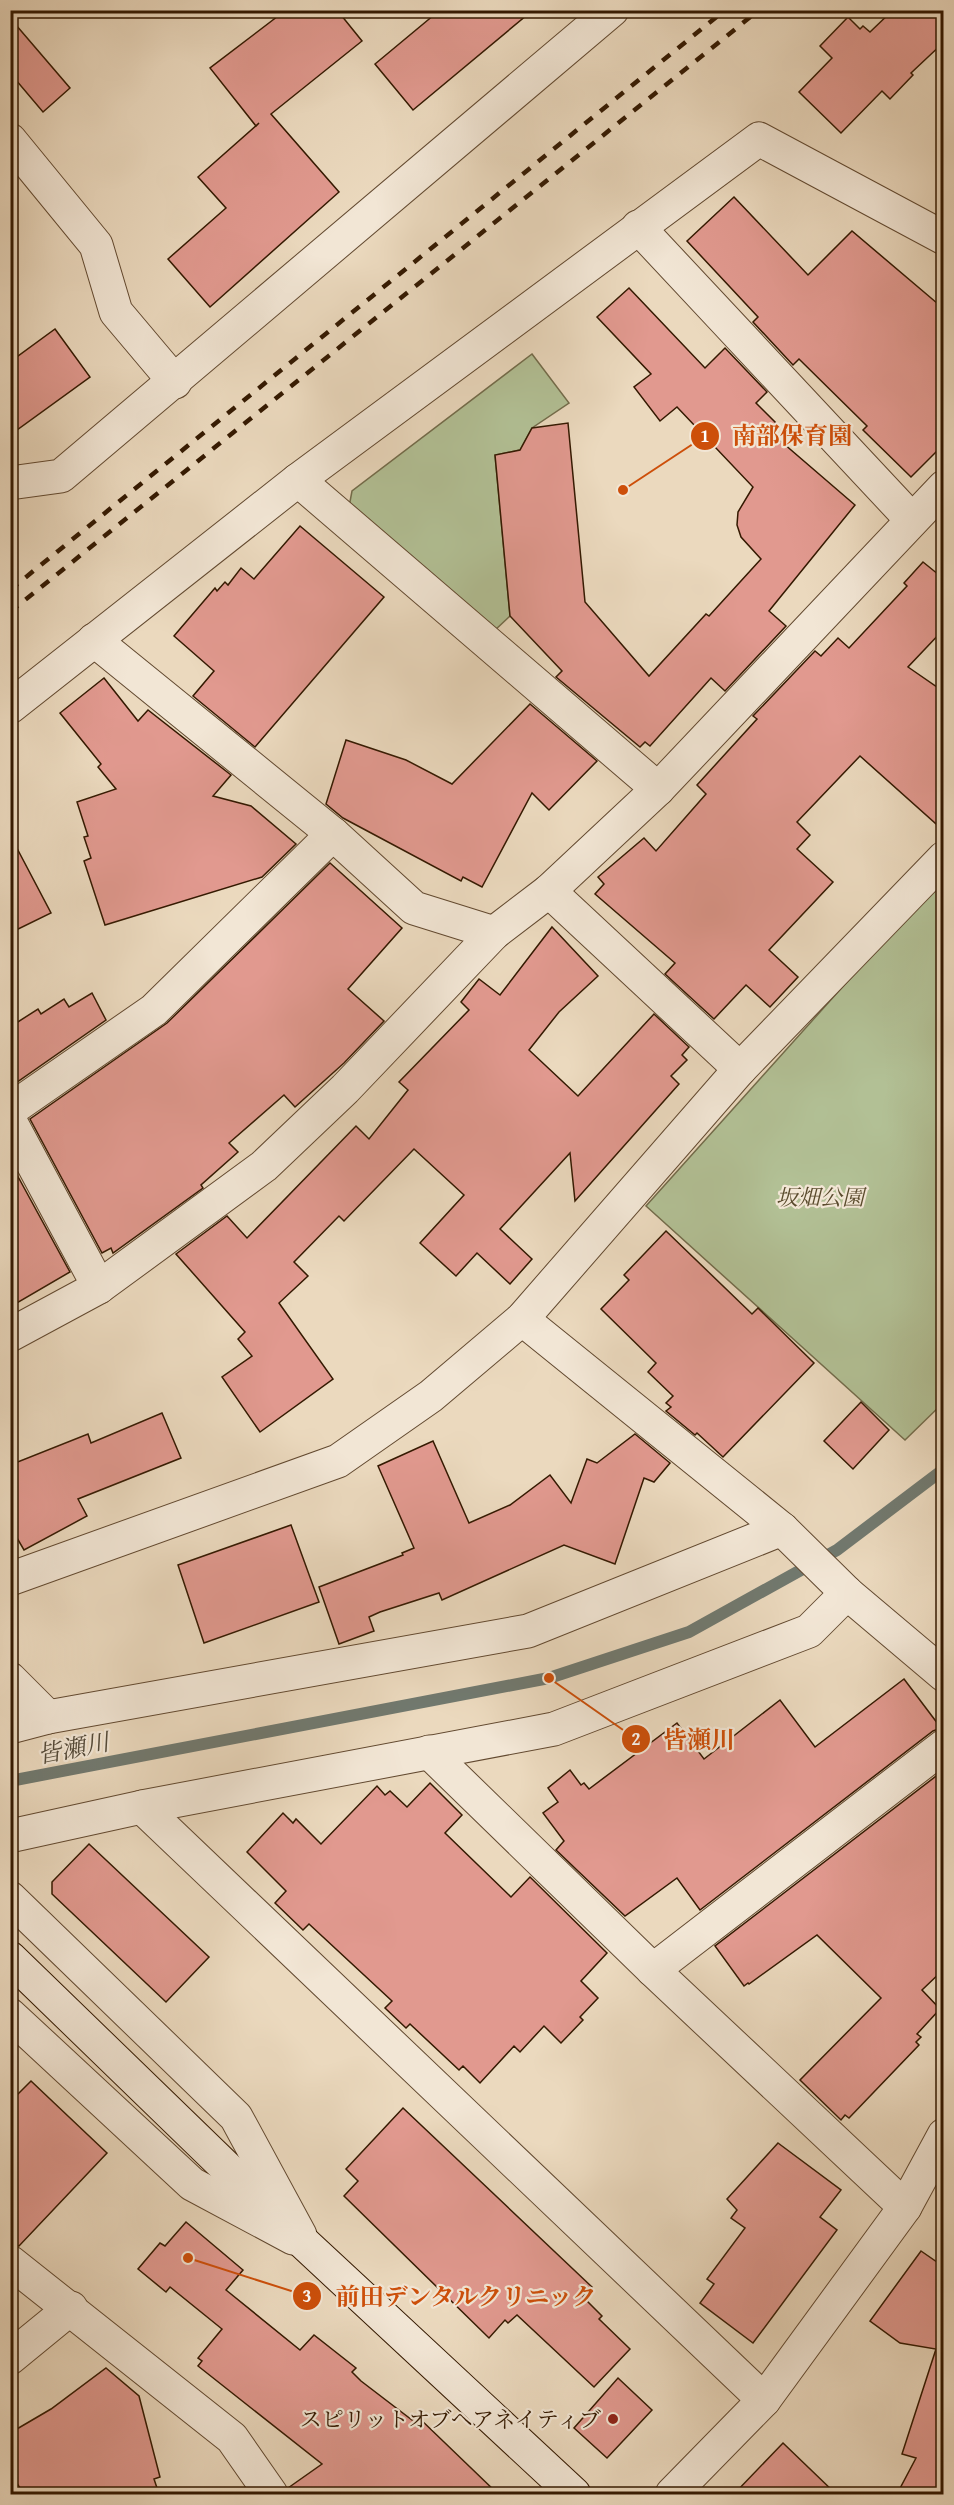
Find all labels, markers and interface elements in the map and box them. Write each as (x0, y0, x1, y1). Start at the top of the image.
callout: 南部保育園 (690, 415, 864, 457)
text: 南部保育園 (732, 418, 852, 453)
text: 1 (700, 422, 710, 449)
park label: 坂畑公園 (776, 1181, 867, 1213)
callout: 皆瀬川 (621, 1718, 747, 1760)
text: 皆瀬川 (663, 1722, 735, 1757)
water label: 皆瀬川 (34, 1723, 115, 1772)
text: 2 (631, 1725, 641, 1752)
callout: 前田デンタルクリニック (292, 2275, 610, 2317)
text: 前田デンタルクリニック (336, 2279, 596, 2314)
text: 3 (302, 2282, 312, 2309)
place label: スピリットオブヘアネイティブ (300, 2403, 601, 2435)
marker: スピリットオブヘアネイティブ (606, 2412, 620, 2426)

